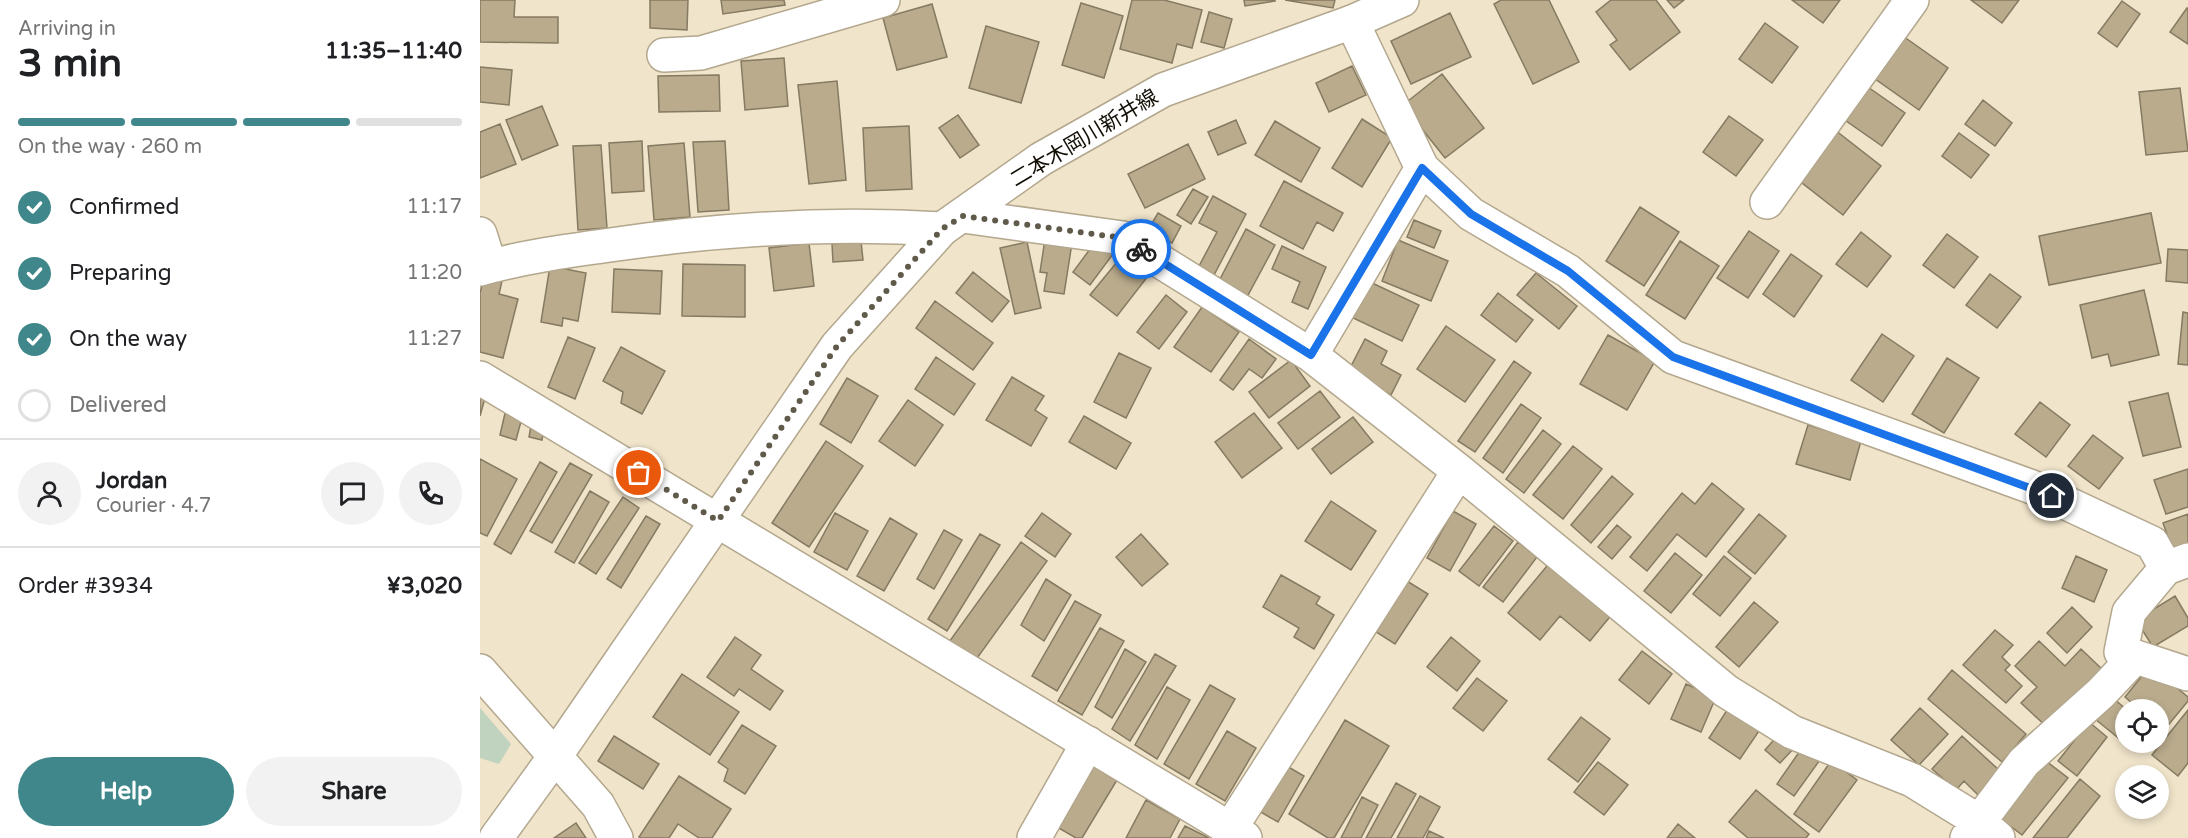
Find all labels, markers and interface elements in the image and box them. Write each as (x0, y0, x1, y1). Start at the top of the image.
text: Arriving in (18, 17, 116, 41)
text: 11:35–11:40 (325, 38, 462, 64)
text: 3 min (18, 40, 122, 87)
street label: 二本木岡川新井線 (1006, 84, 1163, 192)
text: On the way · 260 m (18, 135, 202, 159)
icon: check (18, 191, 51, 224)
text: Confirmed (69, 194, 179, 220)
text: 11:17 (407, 195, 462, 219)
courier (1111, 219, 1171, 279)
icon: bike (1125, 233, 1158, 266)
icon: check (18, 257, 51, 290)
text: Preparing (69, 260, 172, 286)
text: 11:20 (407, 261, 462, 285)
icon: check (18, 323, 51, 356)
text: On the way (69, 326, 187, 352)
text: 11:27 (407, 327, 462, 351)
text: Delivered (69, 392, 167, 418)
pin (613, 447, 664, 498)
icon: bag (622, 456, 655, 489)
button: person (18, 462, 81, 525)
button: chat (321, 462, 384, 525)
button: phone (399, 462, 462, 525)
text: Jordan (96, 468, 167, 494)
pin (2026, 470, 2077, 521)
icon: home (2035, 479, 2068, 512)
text: Courier · 4.7 (96, 494, 211, 518)
text: Order #3934 (18, 573, 153, 599)
text: ¥3,020 (387, 573, 462, 599)
map controls (2115, 699, 2169, 819)
button: locate (2115, 699, 2169, 753)
button: Help (18, 757, 234, 826)
button: Share (246, 757, 462, 826)
button: layers (2115, 765, 2169, 819)

